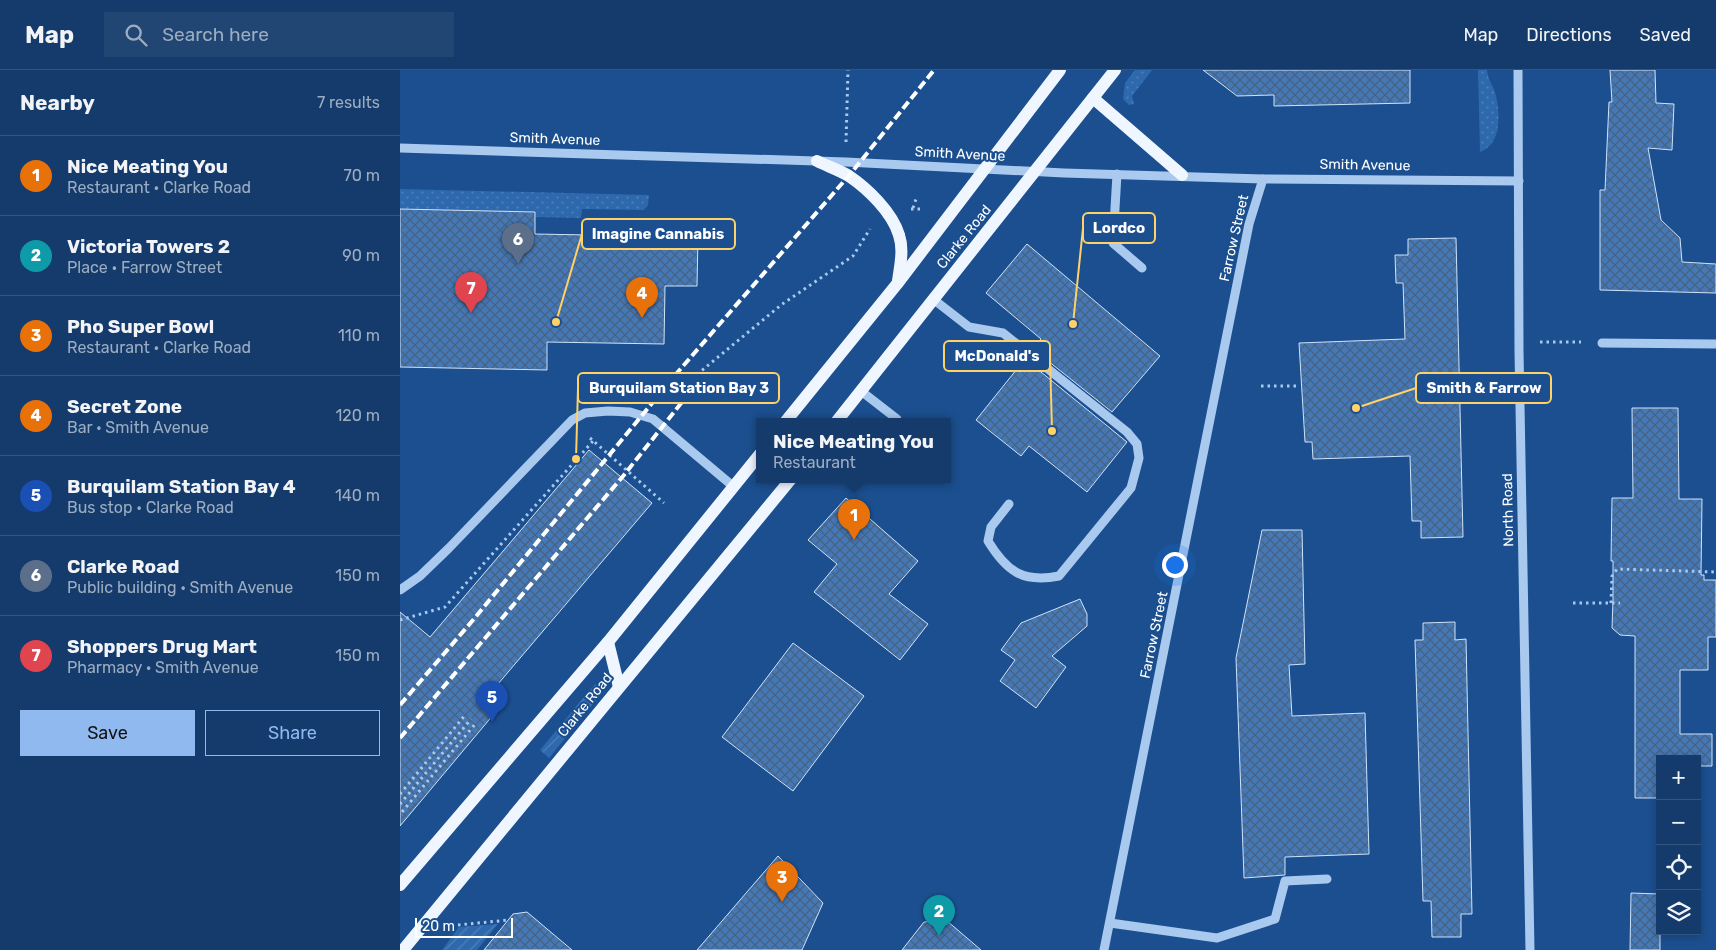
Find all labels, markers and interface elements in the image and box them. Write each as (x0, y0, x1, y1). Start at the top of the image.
search box (104, 12, 454, 57)
text: Map (25, 21, 74, 49)
icon: search (122, 21, 150, 49)
text: Search here (162, 23, 269, 46)
text: Map (1463, 24, 1498, 46)
text: Directions (1526, 24, 1612, 46)
text: Saved (1640, 24, 1691, 46)
text: Nearby (20, 90, 95, 115)
text: 7 results (317, 93, 380, 112)
street label: Smith Avenue (509, 129, 601, 149)
street label: Smith Avenue (914, 143, 1006, 165)
text: Nice Meating You (67, 155, 228, 178)
street label: Smith Avenue (1320, 156, 1411, 174)
text: 1 (32, 166, 40, 185)
text: 70 m (343, 166, 380, 185)
text: Restaurant · Clarke Road (67, 178, 251, 197)
street label: Farrow Street (1216, 192, 1252, 283)
street label: Clarke Road (933, 202, 995, 272)
callout: Lordco (1083, 213, 1155, 243)
callout: Imagine Cannabis (582, 219, 735, 249)
text: Lordco (1093, 219, 1145, 237)
pin: 6 (502, 223, 534, 264)
text: Imagine Cannabis (592, 225, 724, 243)
text: Victoria Towers 2 (67, 235, 230, 258)
text: 2 (31, 246, 41, 265)
text: 90 m (342, 246, 380, 265)
text: Place · Farrow Street (67, 258, 222, 277)
pin: 7 (455, 272, 487, 313)
pin: 4 (626, 277, 658, 318)
text: Pho Super Bowl (67, 315, 214, 338)
text: 3 (31, 326, 41, 345)
text: 110 m (338, 326, 380, 345)
text: Restaurant · Clarke Road (67, 338, 251, 357)
callout: McDonald's (944, 341, 1050, 371)
text: McDonald's (954, 347, 1040, 365)
callout: Burquilam Station Bay 3 (578, 373, 779, 403)
callout: Smith & Farrow (1416, 373, 1551, 403)
text: Burquilam Station Bay 3 (589, 379, 769, 397)
text: Smith & Farrow (1426, 379, 1542, 397)
text: Secret Zone (67, 395, 182, 418)
text: 4 (31, 406, 41, 425)
text: 120 m (335, 406, 380, 425)
text: Bar · Smith Avenue (67, 418, 209, 437)
popup (756, 418, 951, 483)
text: Nice Meating You (773, 430, 934, 453)
text: Restaurant (773, 453, 856, 472)
street label: North Road (1499, 473, 1517, 547)
text: Burquilam Station Bay 4 (67, 475, 296, 498)
text: 5 (31, 486, 41, 505)
text: 140 m (335, 486, 380, 505)
text: Bus stop · Clarke Road (67, 498, 234, 517)
pin: 1 (838, 499, 870, 540)
your location (1162, 552, 1188, 578)
text: Clarke Road (67, 555, 179, 578)
text: 6 (31, 566, 41, 585)
text: 150 m (335, 566, 380, 585)
text: Public building · Smith Avenue (67, 578, 293, 597)
street label: Farrow Street (1136, 589, 1172, 680)
text: Shoppers Drug Mart (67, 635, 257, 658)
text: 7 (31, 646, 41, 665)
text: 150 m (335, 646, 380, 665)
text: Pharmacy · Smith Avenue (67, 658, 259, 677)
street label: Clarke Road (554, 670, 616, 740)
pin: 5 (476, 681, 508, 722)
button: Save (20, 710, 195, 756)
button: Share (205, 710, 380, 756)
map controls (1656, 755, 1701, 935)
button: + (1656, 755, 1701, 800)
button: − (1656, 800, 1701, 845)
button: locate (1656, 845, 1701, 890)
pin: 3 (766, 861, 798, 902)
button: layers (1656, 890, 1701, 935)
pin: 2 (923, 895, 955, 936)
scale bar (415, 915, 512, 938)
text: 20 m (422, 918, 455, 935)

